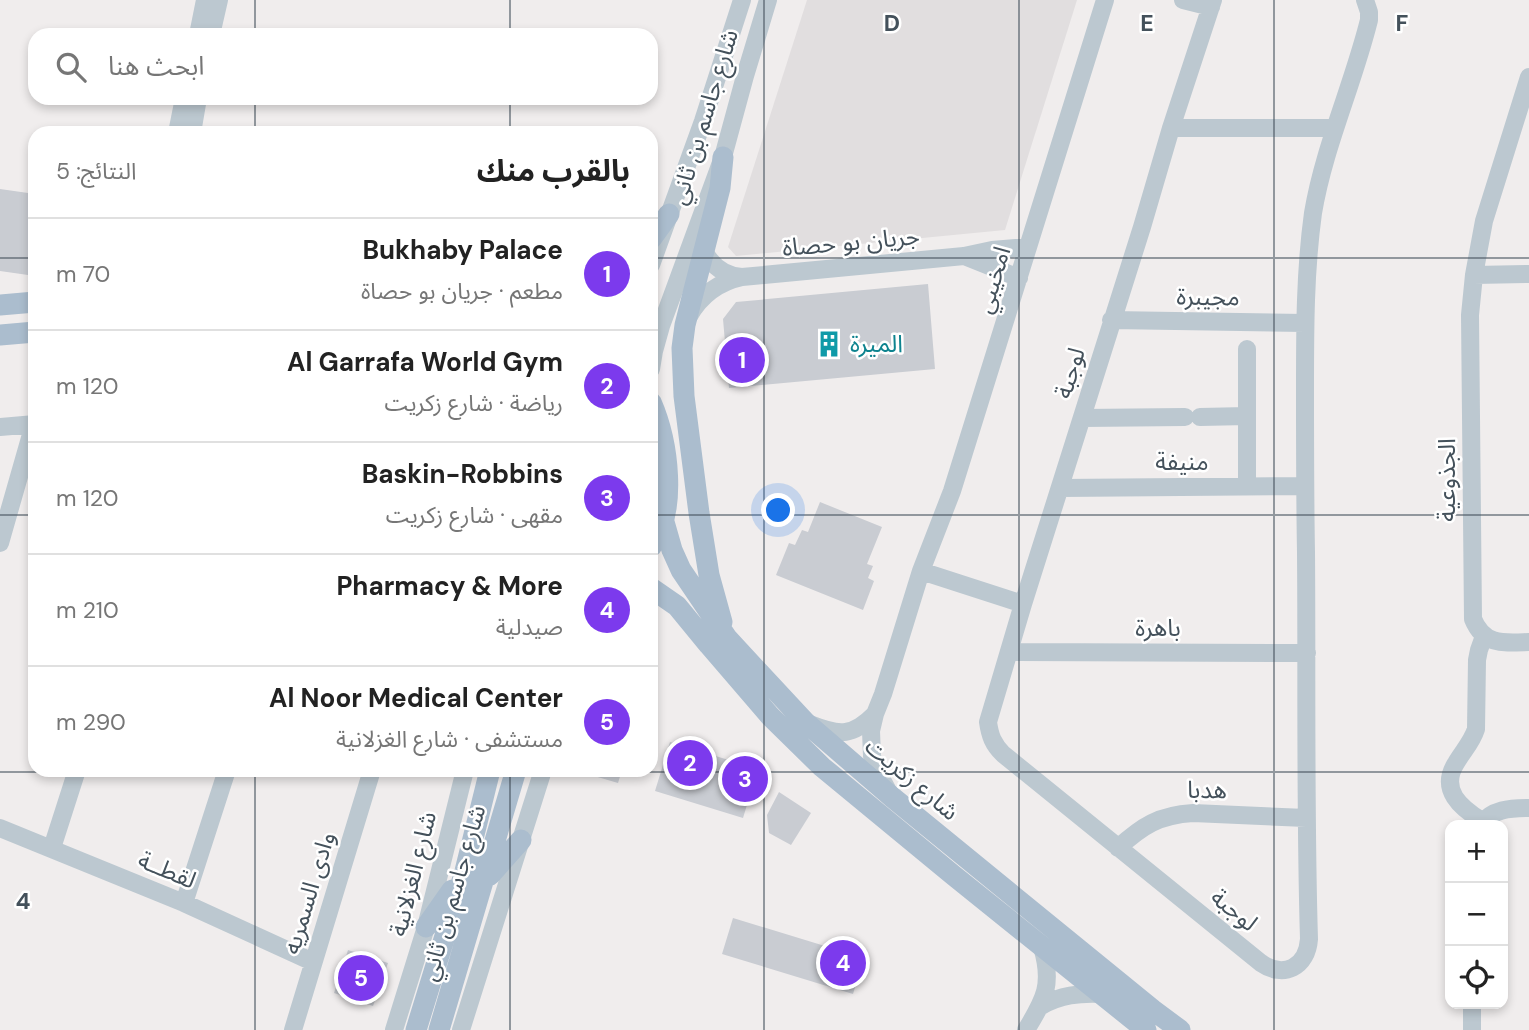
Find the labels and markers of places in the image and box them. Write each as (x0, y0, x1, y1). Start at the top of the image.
place label: الميرة (850, 328, 903, 359)
building icon: الميرة (814, 329, 844, 359)
pin: 1 (719, 334, 765, 386)
pin: 2 (667, 737, 713, 789)
pin: 3 (722, 753, 768, 805)
pin: 4 (820, 937, 866, 989)
pin: 5 (338, 952, 384, 1004)

